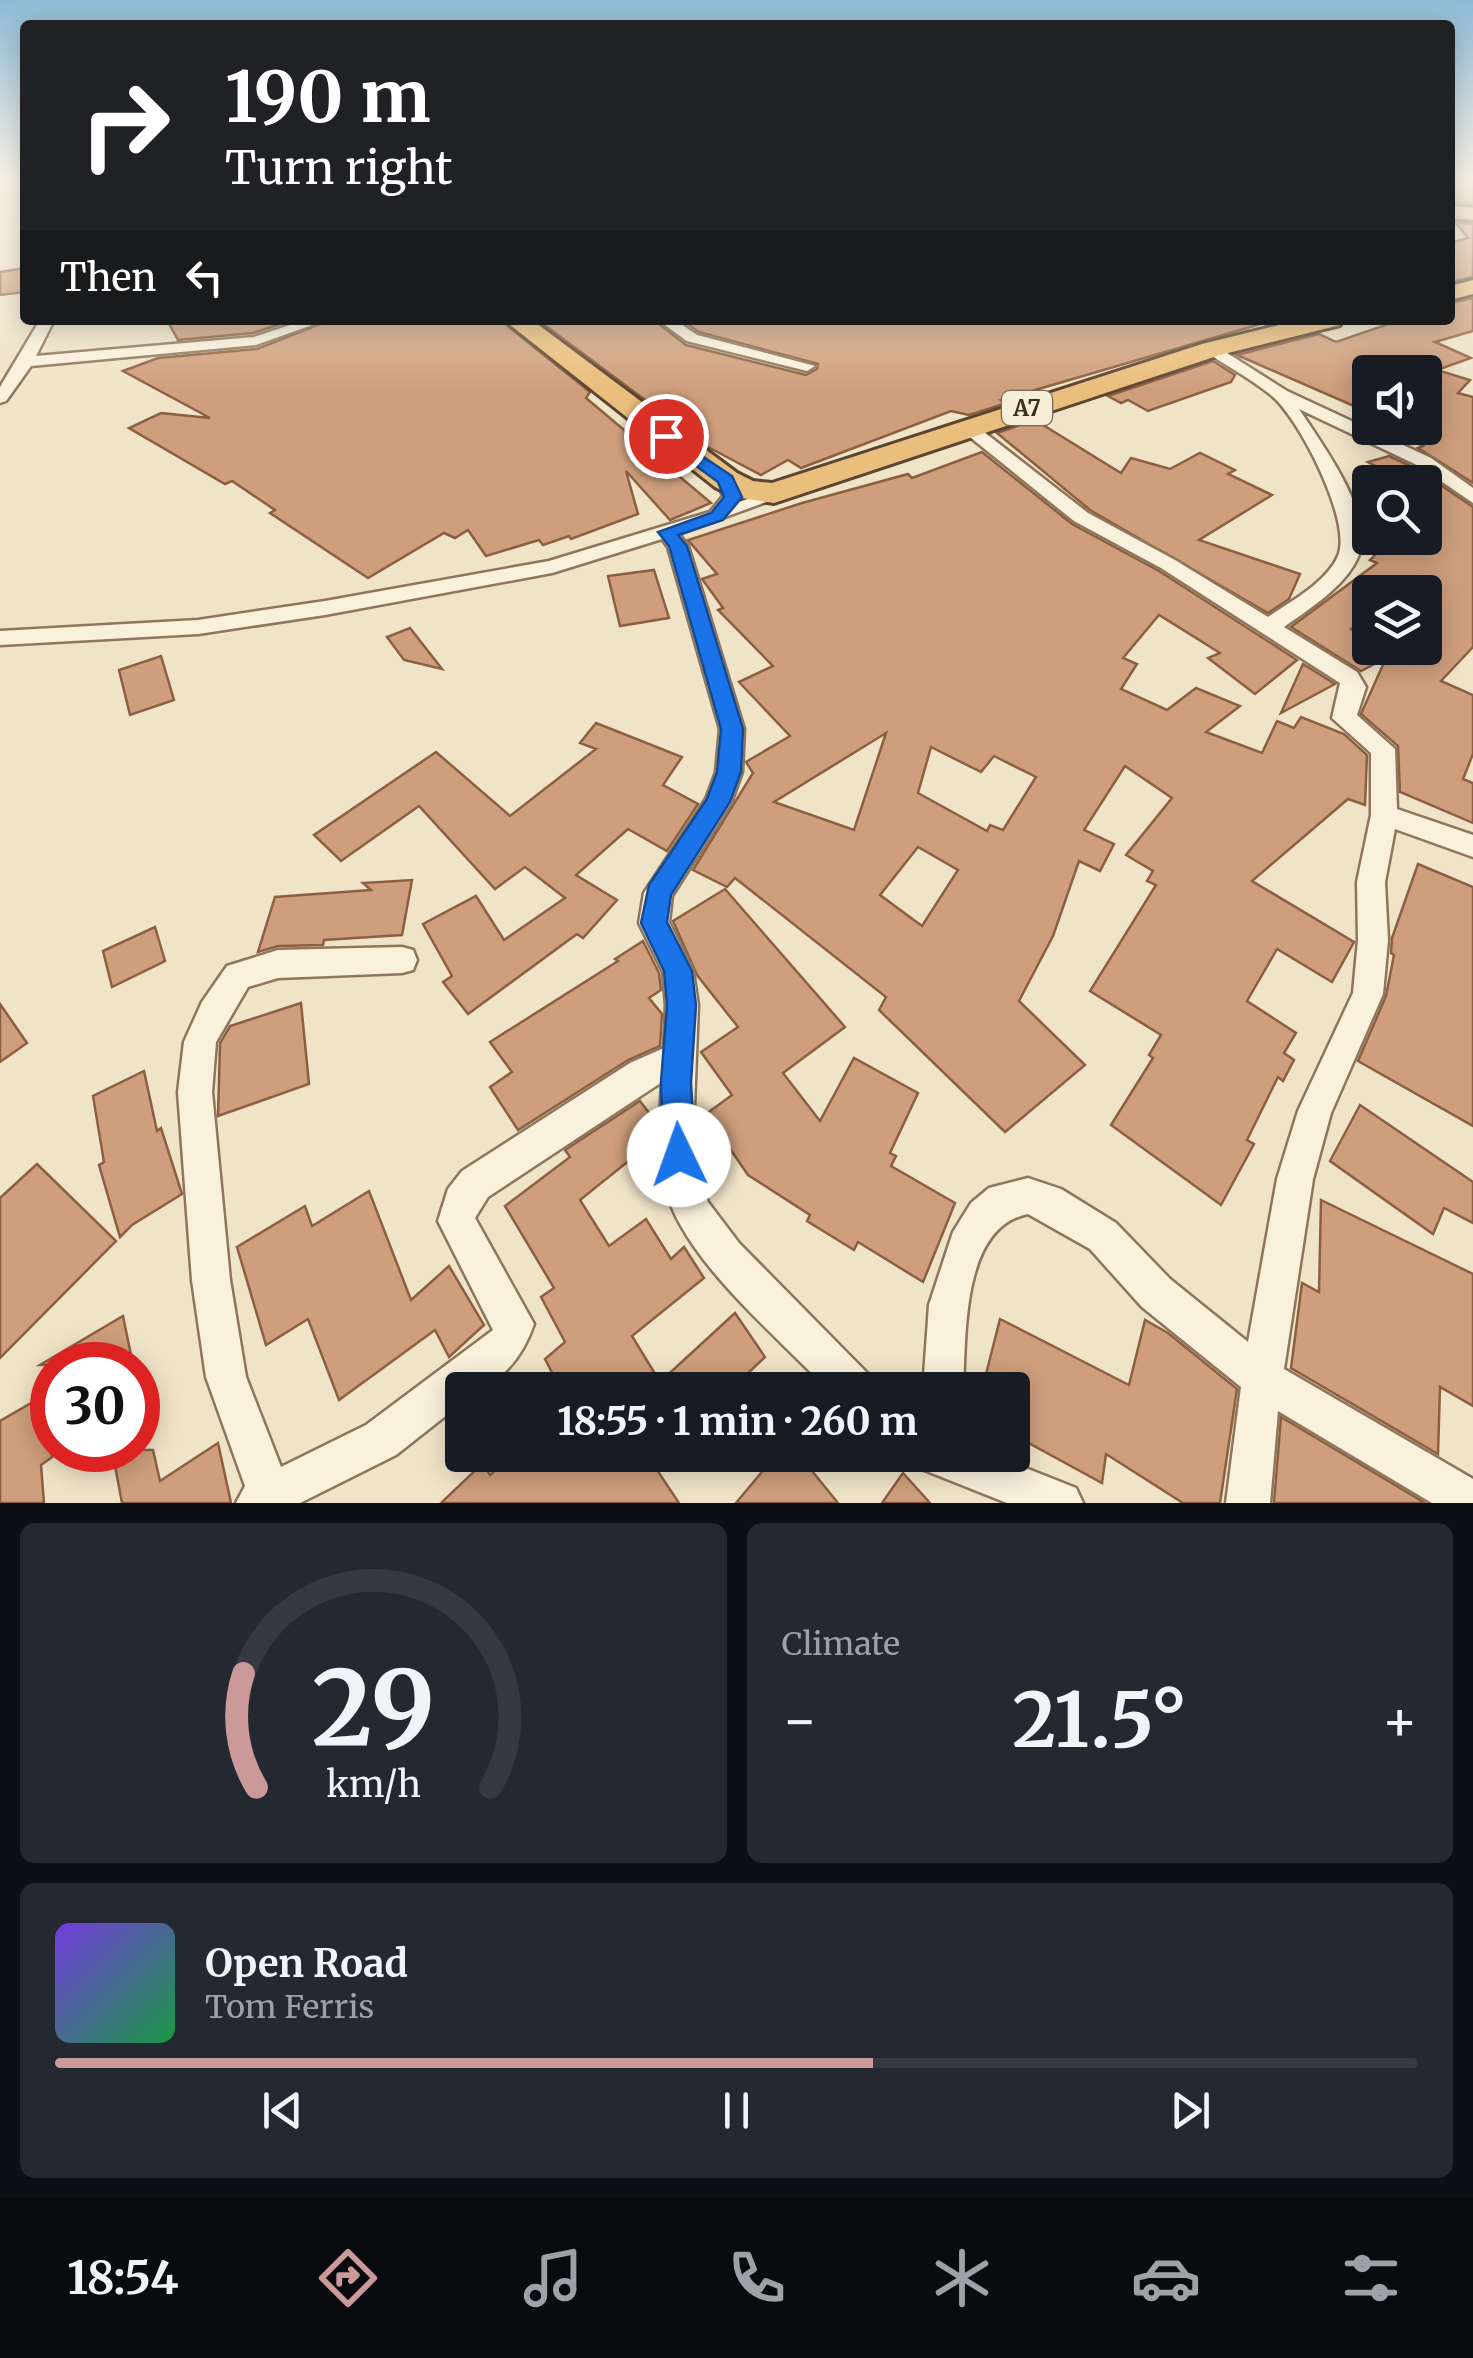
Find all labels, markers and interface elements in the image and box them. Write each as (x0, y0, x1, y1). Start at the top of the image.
text: 190 m (225, 53, 431, 141)
icon: right (60, 60, 190, 190)
text: Turn right (225, 140, 453, 196)
icon: left (177, 250, 232, 305)
text: Then (60, 254, 157, 301)
map controls (1352, 355, 1442, 665)
button: sound (1352, 355, 1442, 445)
road number: A7 (1002, 391, 1052, 425)
pin (624, 394, 709, 479)
icon: arrive (639, 409, 694, 464)
button: search (1352, 465, 1442, 555)
button: layers (1352, 575, 1442, 665)
position arrow (627, 1103, 731, 1207)
speed limit sign: 30 (30, 1342, 160, 1472)
text: 18:55 · 1 min · 260 m (557, 1398, 918, 1445)
text: Climate (782, 1624, 900, 1664)
text: 29 (311, 1643, 435, 1773)
text: 21.5° (1012, 1673, 1187, 1767)
text: − (782, 1686, 818, 1755)
text: + (1381, 1686, 1418, 1755)
text: km/h (326, 1762, 421, 1807)
text: Open Road (205, 1940, 408, 1987)
text: Tom Ferris (205, 1987, 374, 2027)
icon: previous (255, 2083, 310, 2138)
icon: pause (709, 2083, 764, 2138)
icon: next (1163, 2083, 1218, 2138)
icon: directions (313, 2243, 383, 2313)
icon: music (518, 2243, 588, 2313)
icon: phone (722, 2243, 792, 2313)
icon: climate (927, 2243, 997, 2313)
icon: car (1131, 2243, 1201, 2313)
icon: filters (1336, 2243, 1406, 2313)
text: 18:54 (67, 2250, 179, 2306)

